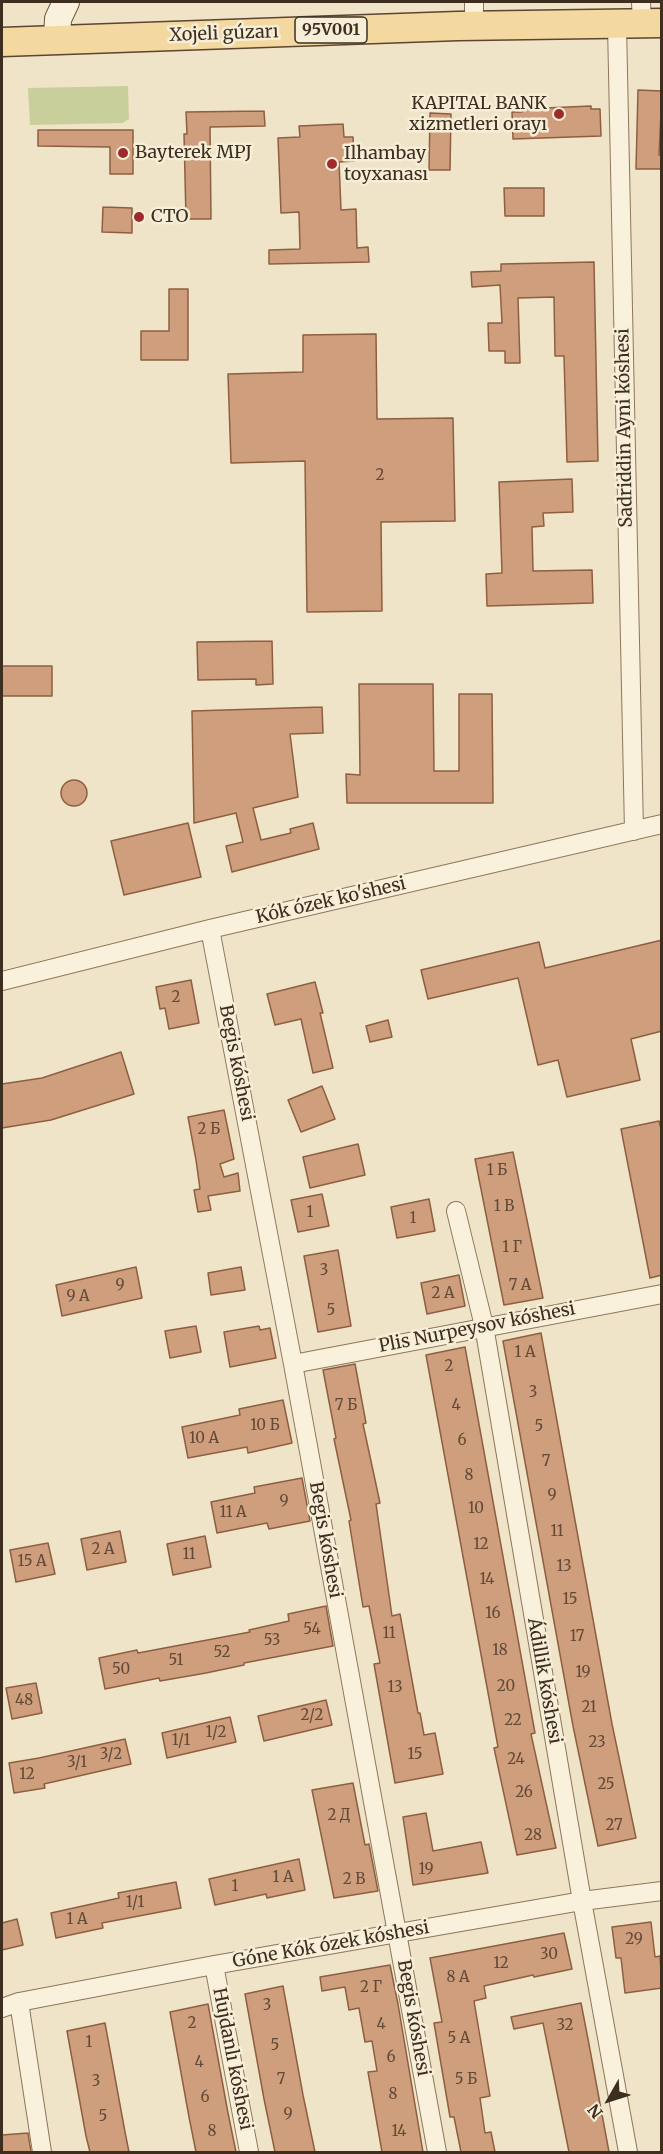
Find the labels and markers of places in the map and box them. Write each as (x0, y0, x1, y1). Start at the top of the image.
place label: KAPITAL BANK xizmetleri orayı (409, 93, 547, 136)
marker: KAPITAL BANK xizmetleri orayı (552, 107, 566, 121)
place label: Bayterek MPJ (135, 142, 252, 164)
place label: Ilhambay toyxanası (344, 143, 428, 186)
marker: Bayterek MPJ (116, 146, 130, 160)
marker: Ilhambay toyxanası (325, 157, 339, 171)
place label: СТО (151, 206, 189, 228)
marker: СТО (132, 210, 146, 224)

